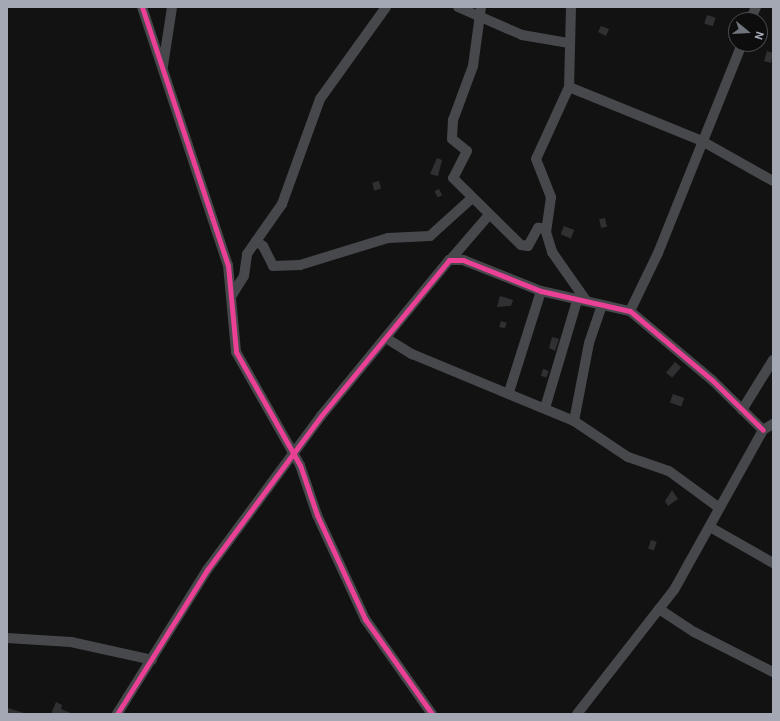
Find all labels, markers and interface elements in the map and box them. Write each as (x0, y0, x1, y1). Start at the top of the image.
north arrow (728, 12, 768, 52)
text: N (752, 30, 766, 41)

